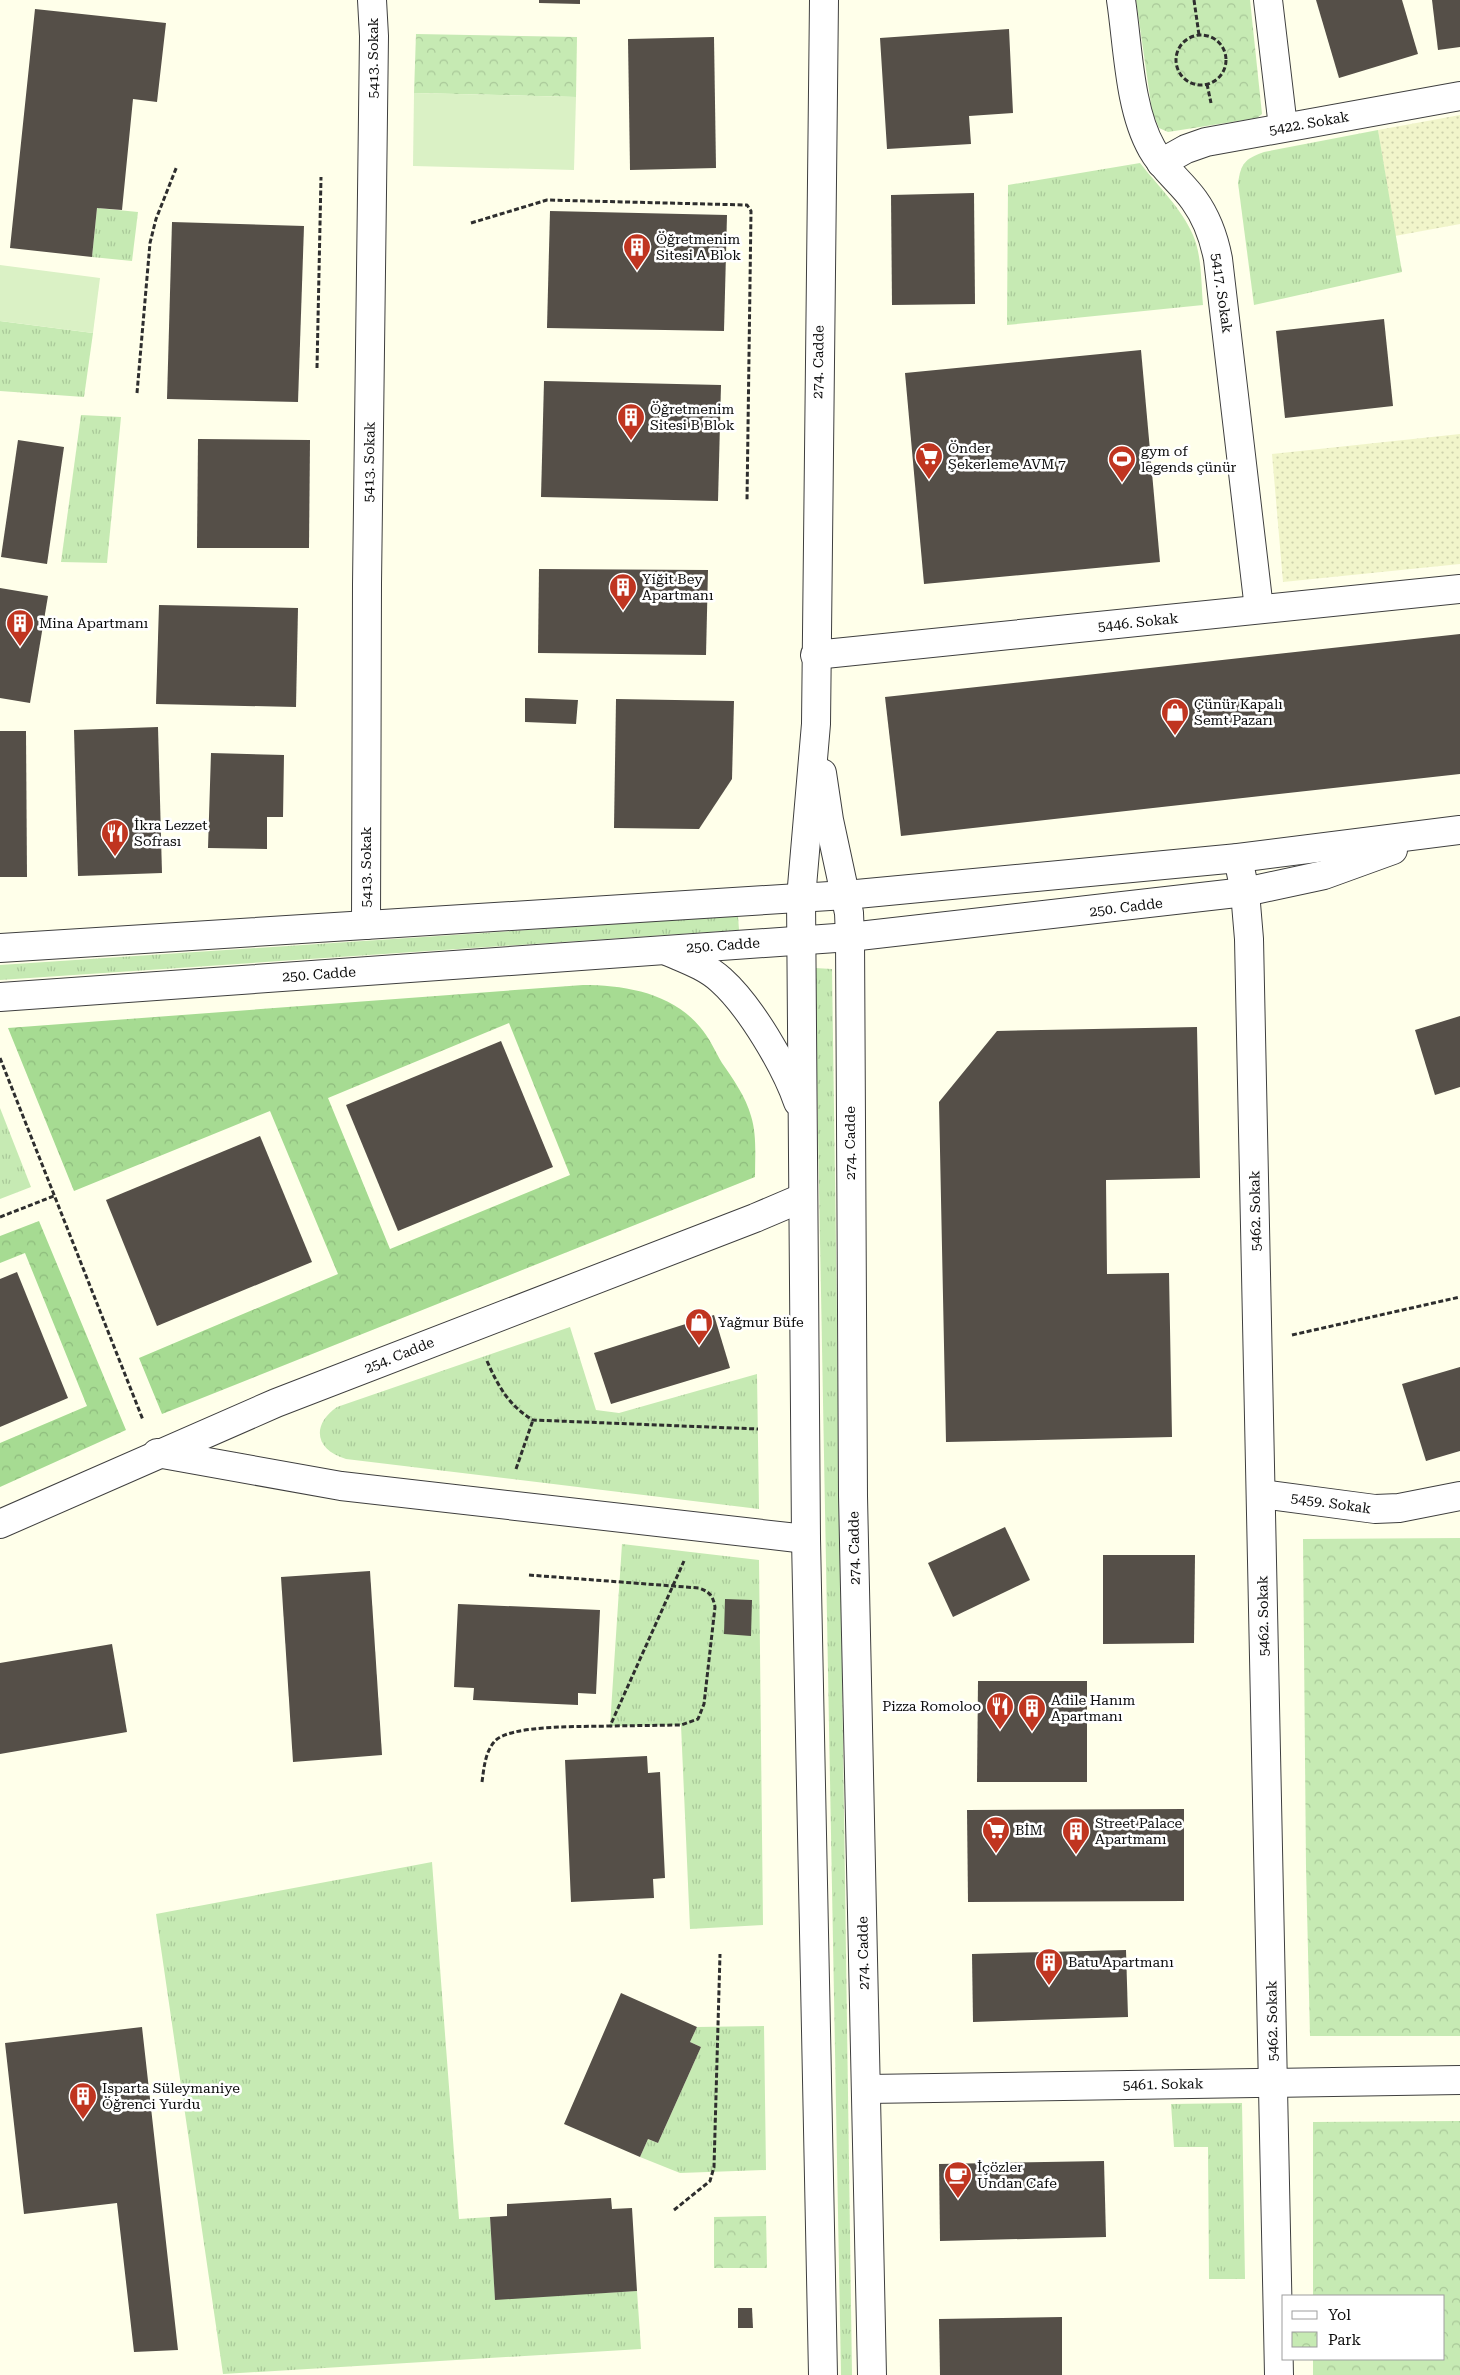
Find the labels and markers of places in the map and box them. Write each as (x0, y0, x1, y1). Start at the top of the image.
place label: Öğretmenim Sitesi A Blok (656, 231, 741, 263)
building icon: Öğretmenim Sitesi A Blok (622, 232, 652, 271)
place label: Öğretmenim Sitesi B Blok (650, 401, 735, 433)
building icon: Öğretmenim Sitesi B Blok (616, 402, 646, 441)
place label: Önder Şekerleme AVM 7 (948, 440, 1066, 472)
supermarket icon: Önder Şekerleme AVM 7 (914, 441, 944, 480)
place label: gym of legends çünür (1141, 443, 1237, 475)
sports icon: gym of legends çünür (1107, 444, 1137, 483)
place label: Yiğit Bey Apartmanı (642, 571, 714, 603)
building icon: Yiğit Bey Apartmanı (608, 572, 638, 611)
building icon: Mina Apartmanı (5, 608, 35, 647)
place label: Mina Apartmanı (39, 615, 149, 631)
place label: Çünür Kapalı Semt Pazarı (1194, 696, 1283, 728)
shop icon: Çünür Kapalı Semt Pazarı (1160, 697, 1190, 736)
place label: İkra Lezzet Sofrası (134, 817, 207, 849)
restaurant icon: İkra Lezzet Sofrası (100, 818, 130, 857)
shop icon: Yağmur Büfe (684, 1307, 714, 1346)
place label: Yağmur Büfe (718, 1314, 804, 1330)
restaurant icon: Pizza Romoloo (985, 1691, 1015, 1730)
place label: Adile Hanım Apartmanı (1051, 1692, 1135, 1724)
building icon: Adile Hanım Apartmanı (1017, 1693, 1047, 1732)
place label: Pizza Romoloo (882, 1698, 981, 1714)
supermarket icon: BİM (981, 1815, 1011, 1854)
place label: Street Palace Apartmanı (1095, 1815, 1183, 1847)
building icon: Street Palace Apartmanı (1061, 1816, 1091, 1855)
place label: BİM (1015, 1822, 1043, 1838)
building icon: Batu Apartmanı (1034, 1947, 1064, 1986)
place label: Batu Apartmanı (1068, 1954, 1174, 1970)
place label: Isparta Süleymaniye Öğrenci Yurdu (102, 2080, 240, 2112)
building icon: Isparta Süleymaniye Öğrenci Yurdu (68, 2081, 98, 2120)
place label: İçözler Undan Cafe (977, 2159, 1057, 2191)
cafe icon: İçözler Undan Cafe (943, 2160, 973, 2199)

